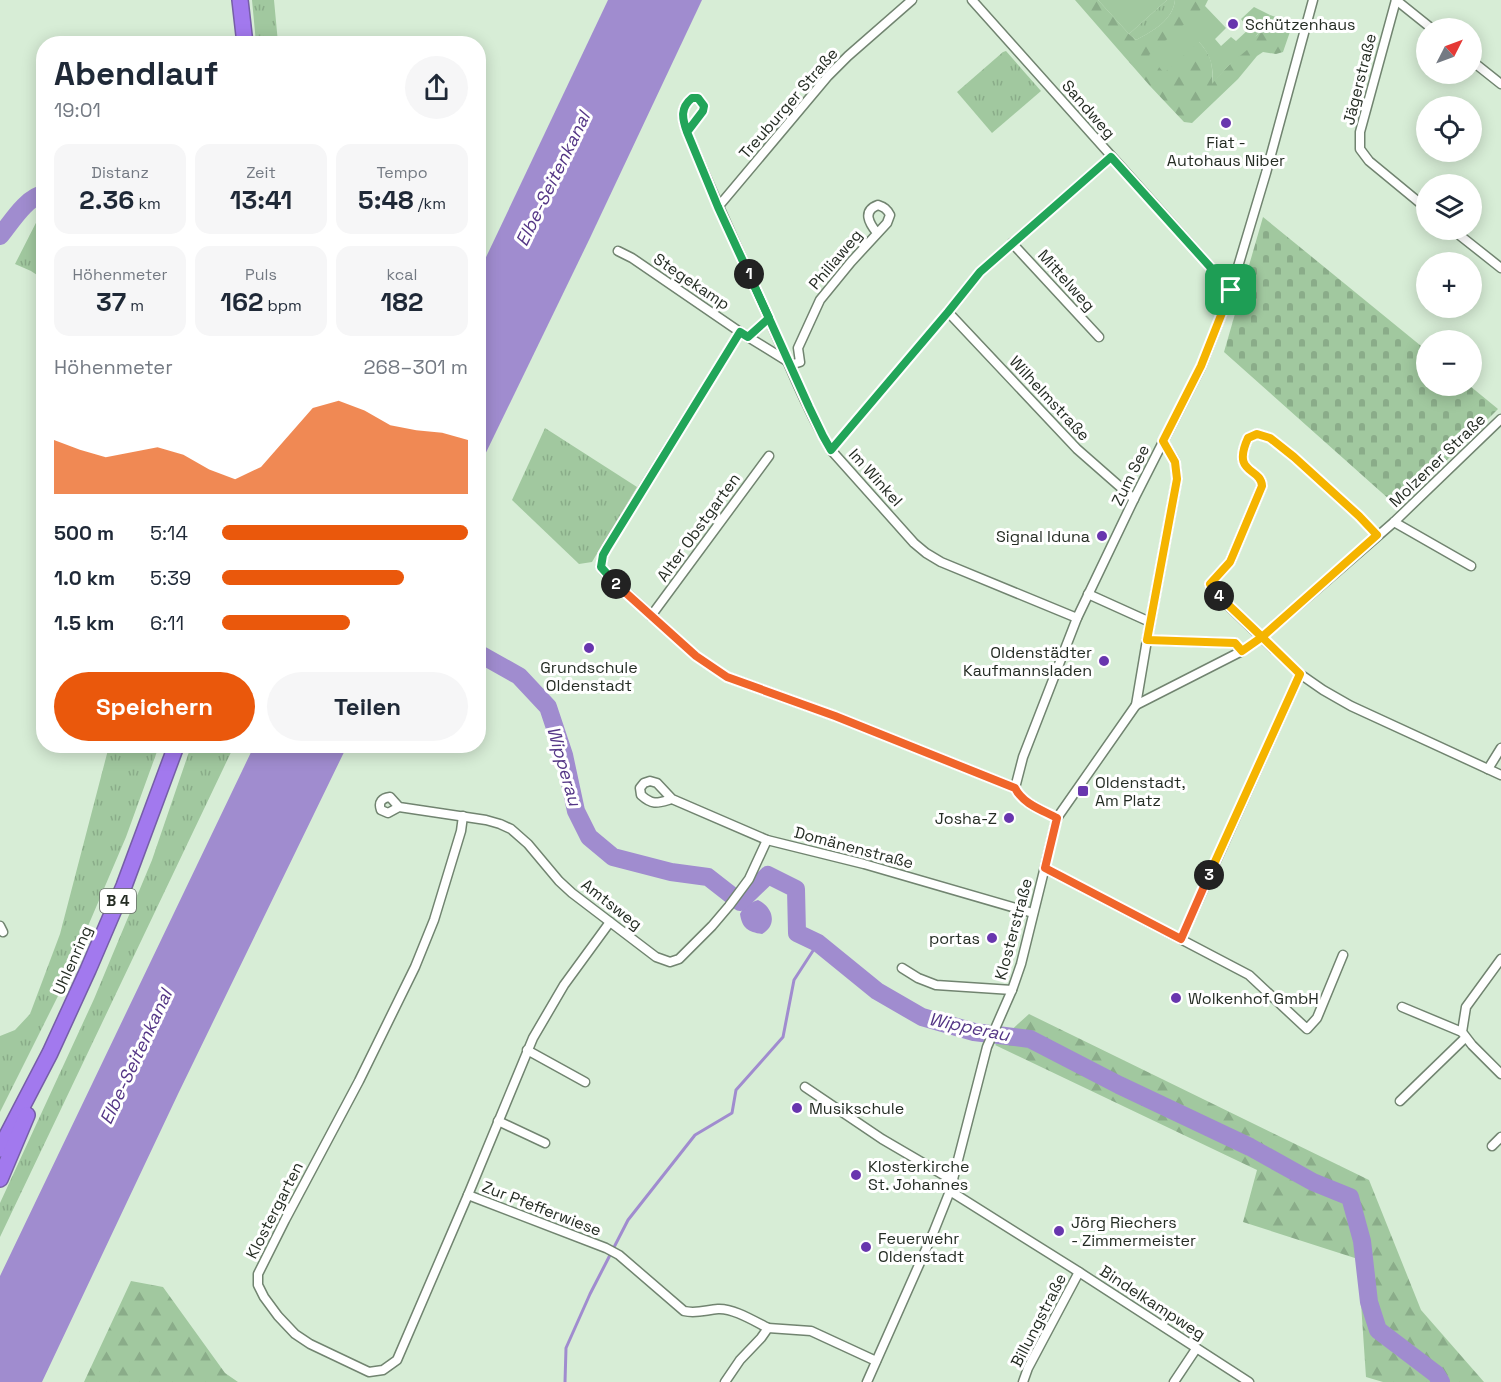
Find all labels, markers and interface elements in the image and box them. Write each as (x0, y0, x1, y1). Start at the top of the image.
place label: Schützenhaus (1245, 14, 1356, 35)
marker: Schützenhaus (1226, 17, 1240, 31)
north arrow (1416, 18, 1482, 84)
map controls (1416, 18, 1482, 396)
street label: Jägerstraße (1338, 31, 1381, 127)
street label: Treuburger Straße (734, 43, 842, 163)
text: Abendlauf (54, 53, 219, 95)
button: share (405, 56, 468, 119)
street label: Sandweg (1057, 75, 1120, 143)
button: locate (1416, 96, 1482, 162)
text: 19:01 (54, 97, 101, 123)
water label: Elbe-Seitenkanal (510, 106, 596, 250)
marker: Fiat - Autohaus Niber (1219, 116, 1233, 130)
place label: Fiat - Autohaus Niber (1167, 132, 1285, 171)
text: Distanz (91, 162, 149, 183)
text: Zeit (246, 162, 276, 183)
text: Tempo (376, 162, 428, 183)
button: layers (1416, 174, 1482, 240)
text: 2.36 (79, 183, 134, 217)
text: 13:41 (230, 183, 292, 217)
text: 5:48 (358, 183, 414, 217)
text: km (134, 193, 161, 214)
text: /km (414, 193, 446, 214)
street label: Philiaweg (804, 225, 867, 294)
street label: Mittelweg (1033, 245, 1100, 316)
street label: Stegekamp (649, 248, 734, 315)
button: + (1416, 252, 1482, 318)
pin: 1 (734, 259, 764, 289)
text: 1 (745, 263, 753, 284)
text: Höhenmeter (73, 264, 167, 285)
text: Puls (245, 264, 277, 285)
text: kcal (387, 264, 417, 285)
pin (1205, 264, 1256, 315)
icon: arrive (1214, 273, 1247, 306)
text: 37 (96, 285, 126, 319)
text: 162 (220, 285, 263, 319)
text: 182 (381, 285, 423, 319)
text: m (126, 295, 144, 316)
text: bpm (263, 295, 302, 316)
button: − (1416, 330, 1482, 396)
street label: Wilhelmstraße (1005, 351, 1094, 445)
text: Höhenmeter (54, 354, 173, 380)
text: 268–301 m (364, 354, 468, 380)
street label: Molzener Straße (1385, 409, 1490, 512)
street label: Zum See (1107, 441, 1154, 509)
street label: Im Winkel (844, 444, 907, 511)
street label: Alter Obstgarten (652, 469, 745, 586)
text: 500 m (54, 520, 114, 546)
text: 5:14 (150, 520, 188, 546)
place label: Signal Iduna (996, 526, 1090, 547)
marker: Signal Iduna (1095, 529, 1109, 543)
text: 1.0 km (54, 565, 115, 591)
text: 5:39 (150, 565, 191, 591)
pin: 2 (601, 569, 631, 599)
text: 2 (611, 573, 621, 594)
pin: 4 (1204, 581, 1234, 611)
text: 4 (1214, 585, 1224, 606)
text: 1.5 km (54, 610, 114, 636)
text: 6:11 (150, 610, 184, 636)
marker: Grundschule Oldenstadt (582, 641, 596, 655)
place label: Oldenstädter Kaufmannsladen (963, 642, 1092, 681)
marker: Oldenstädter Kaufmannsladen (1097, 654, 1111, 668)
place label: Grundschule Oldenstadt (540, 657, 638, 696)
button: Speichern (54, 672, 255, 741)
button: Teilen (267, 672, 468, 741)
water label: Wipperau (542, 723, 587, 809)
place label: Oldenstadt, Am Platz (1095, 772, 1185, 811)
marker: Oldenstadt, Am Platz (1076, 784, 1090, 798)
place label: Josha-Z (935, 808, 997, 829)
marker: Josha-Z (1002, 811, 1016, 825)
street label: Domänenstraße (792, 821, 916, 873)
pin: 3 (1194, 860, 1224, 890)
text: 3 (1204, 864, 1214, 885)
street label: Amtsweg (577, 874, 646, 935)
street label: Klosterstraße (990, 876, 1037, 982)
road number: B 4 (100, 889, 136, 913)
street label: Uhlenring (48, 922, 97, 998)
place label: portas (929, 928, 980, 949)
marker: portas (985, 931, 999, 945)
water label: Elbe-Seitenkanal (94, 983, 178, 1128)
place label: Wolkenhof GmbH (1188, 988, 1319, 1009)
marker: Wolkenhof GmbH (1169, 991, 1183, 1005)
water label: Wipperau (927, 1007, 1012, 1046)
place label: Musikschule (809, 1098, 904, 1119)
marker: Musikschule (790, 1101, 804, 1115)
place label: Klosterkirche St. Johannes (868, 1156, 970, 1195)
street label: Klostergarten (241, 1158, 308, 1262)
marker: Klosterkirche St. Johannes (849, 1168, 863, 1182)
street label: Zur Pfefferwiese (479, 1176, 604, 1241)
place label: Jörg Riechers - Zimmermeister (1071, 1212, 1196, 1251)
marker: Jörg Riechers - Zimmermeister (1052, 1224, 1066, 1238)
place label: Feuerwehr Oldenstadt (878, 1228, 964, 1267)
marker: Feuerwehr Oldenstadt (859, 1240, 873, 1254)
street label: Bindelkampweg (1096, 1260, 1210, 1344)
street label: Billungstraße (1006, 1270, 1071, 1371)

